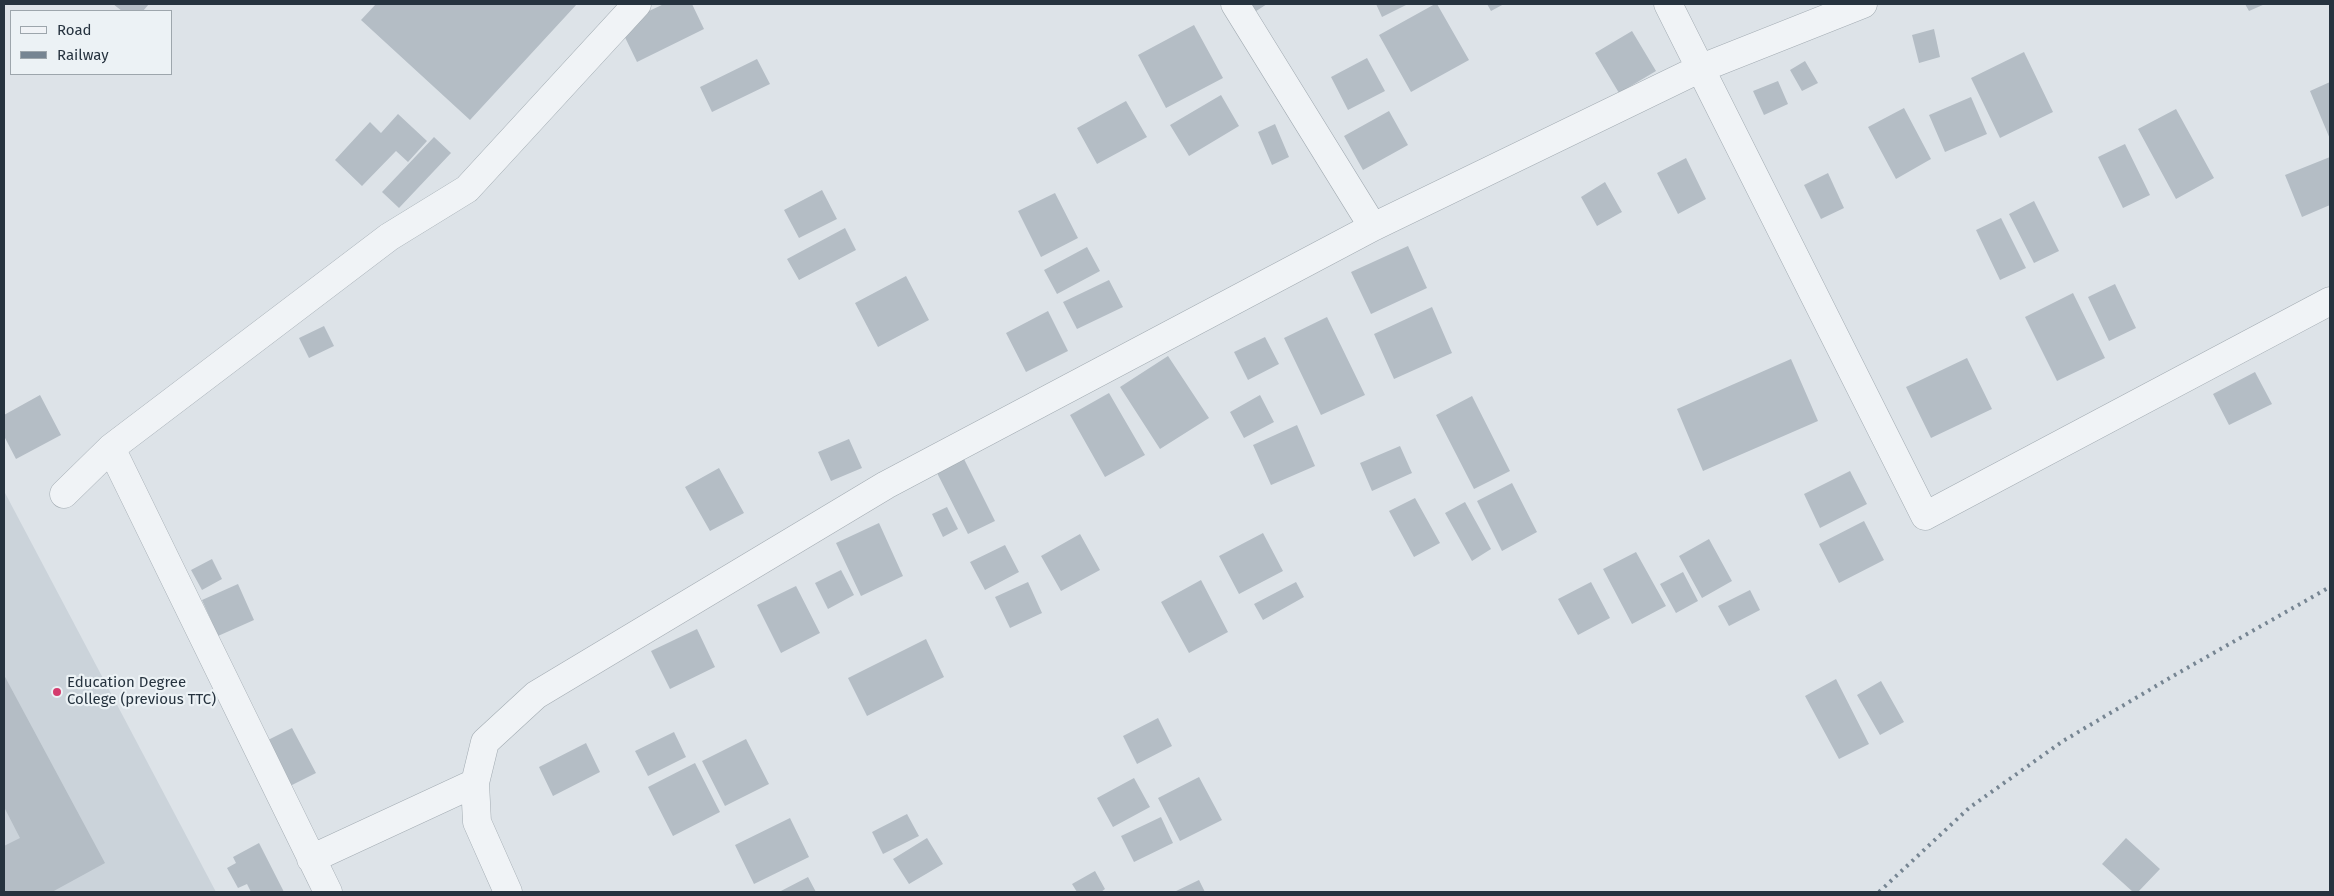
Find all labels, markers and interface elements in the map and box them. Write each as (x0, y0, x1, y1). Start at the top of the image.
legend (10, 10, 172, 75)
text: Road (57, 21, 92, 39)
text: Railway (57, 46, 109, 64)
place label: Education Degree College (previous TTC) (67, 674, 216, 709)
marker: Education Degree College (previous TTC) (51, 686, 63, 698)

